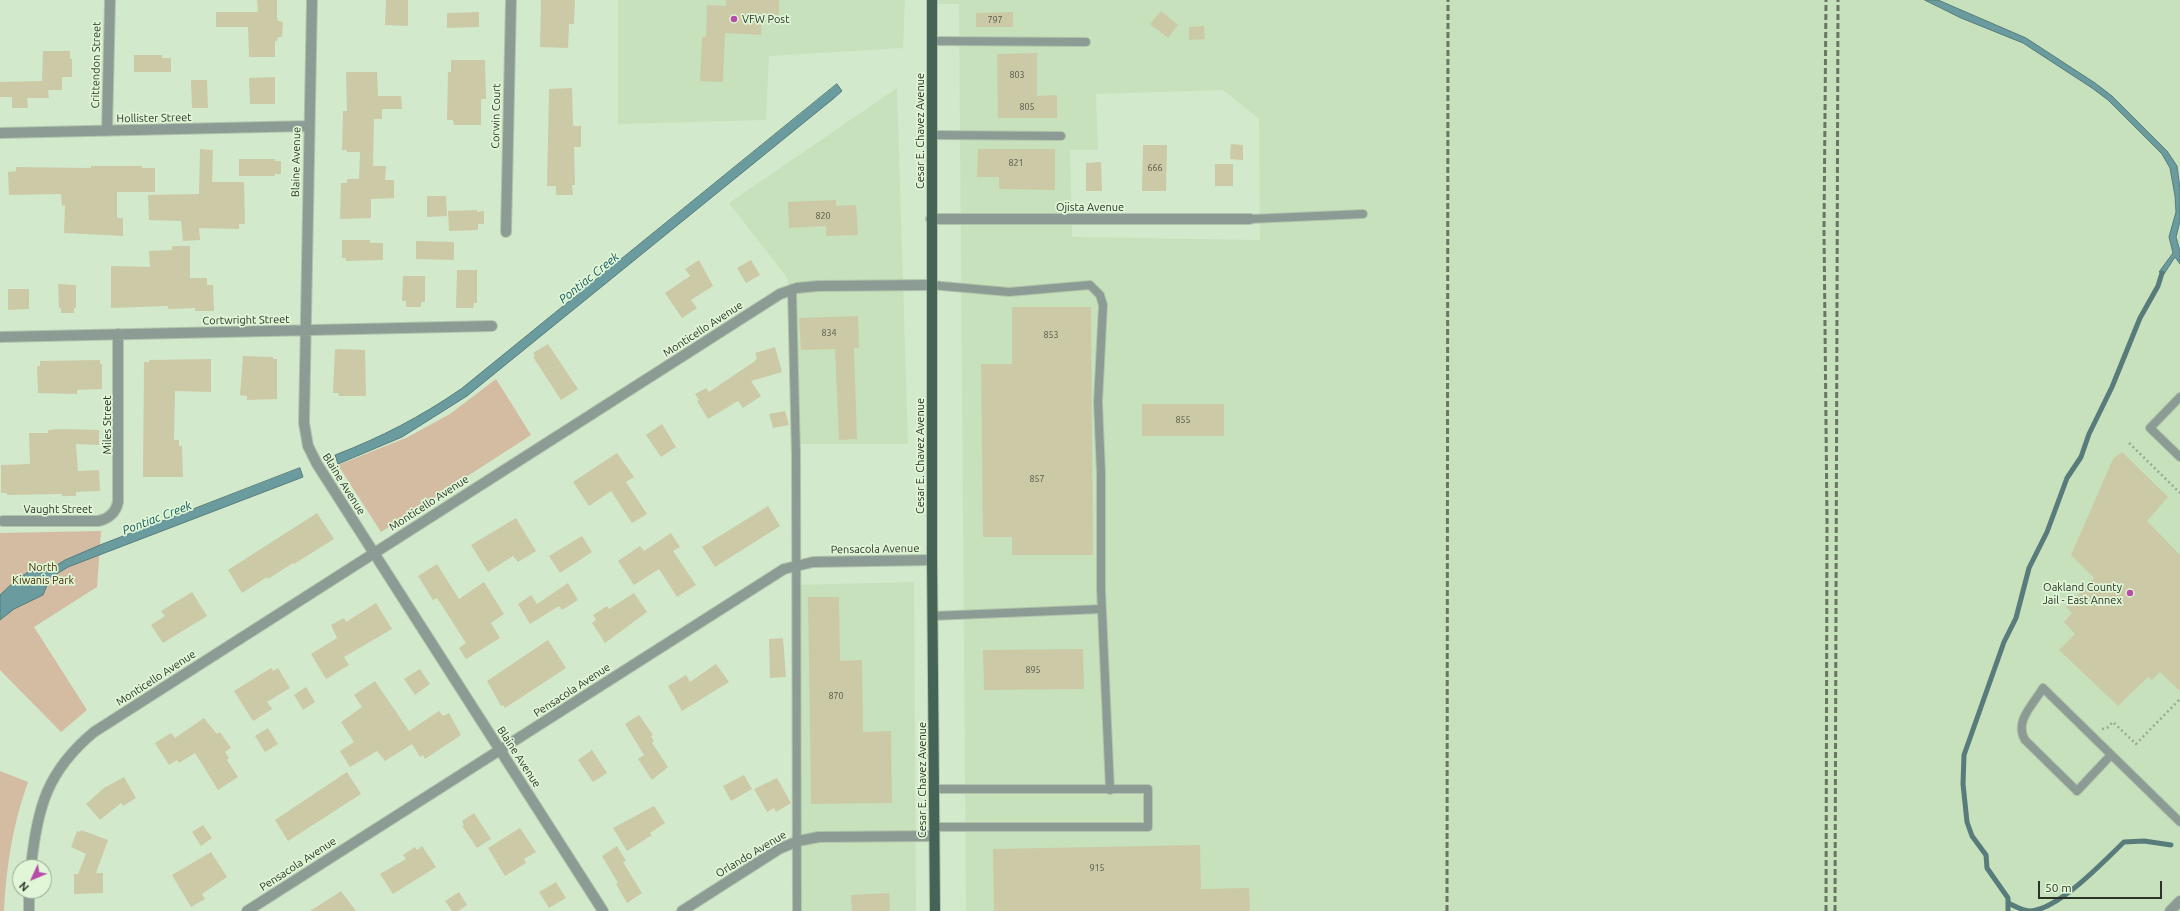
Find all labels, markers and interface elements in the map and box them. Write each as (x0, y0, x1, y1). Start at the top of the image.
place label: VFW Post (742, 12, 789, 26)
marker: VFW Post (729, 14, 739, 24)
house number: 797 (987, 15, 1003, 25)
street label: Crittendon Street (89, 21, 103, 109)
house number: 803 (1009, 70, 1025, 80)
street label: Cesar E. Chavez Avenue (913, 73, 927, 189)
street label: Corwin Court (489, 83, 503, 149)
house number: 805 (1019, 102, 1035, 112)
street label: Hollister Street (116, 111, 192, 125)
street label: Blaine Avenue (289, 127, 303, 197)
house number: 821 (1008, 158, 1024, 168)
house number: 666 (1147, 163, 1163, 173)
street label: Ojista Avenue (1056, 200, 1124, 214)
house number: 820 (815, 211, 831, 221)
water label: Pontiac Creek (556, 249, 622, 307)
street label: Monticello Avenue (661, 298, 745, 360)
street label: Cortwright Street (202, 313, 290, 327)
house number: 834 (821, 328, 837, 338)
house number: 853 (1043, 330, 1059, 340)
street label: Miles Street (100, 395, 114, 455)
street label: Cesar E. Chavez Avenue (913, 398, 927, 514)
house number: 855 (1175, 415, 1191, 425)
street label: Blaine Avenue (320, 451, 368, 517)
street label: Monticello Avenue (387, 472, 471, 534)
house number: 857 (1029, 474, 1045, 484)
water label: Pontiac Creek (120, 498, 194, 538)
street label: Vaught Street (24, 502, 92, 516)
street label: Pensacola Avenue (830, 542, 920, 556)
park label: North Kiwanis Park (12, 560, 74, 586)
place label: Oakland County Jail - East Annex (2042, 580, 2122, 606)
marker: Oakland County Jail - East Annex (2125, 588, 2135, 598)
street label: Monticello Avenue (114, 647, 198, 709)
street label: Pensacola Avenue (531, 660, 613, 720)
house number: 895 (1025, 665, 1041, 675)
house number: 870 (828, 691, 844, 701)
street label: Cesar E. Chavez Avenue (915, 722, 929, 838)
street label: Blaine Avenue (494, 724, 544, 790)
street label: Orlando Avenue (713, 828, 789, 880)
street label: Pensacola Avenue (257, 834, 339, 894)
north arrow (12, 859, 52, 899)
house number: 915 (1089, 863, 1105, 873)
scale bar (2040, 873, 2164, 899)
text: N (17, 880, 31, 894)
text: 50 m (2045, 881, 2072, 894)

